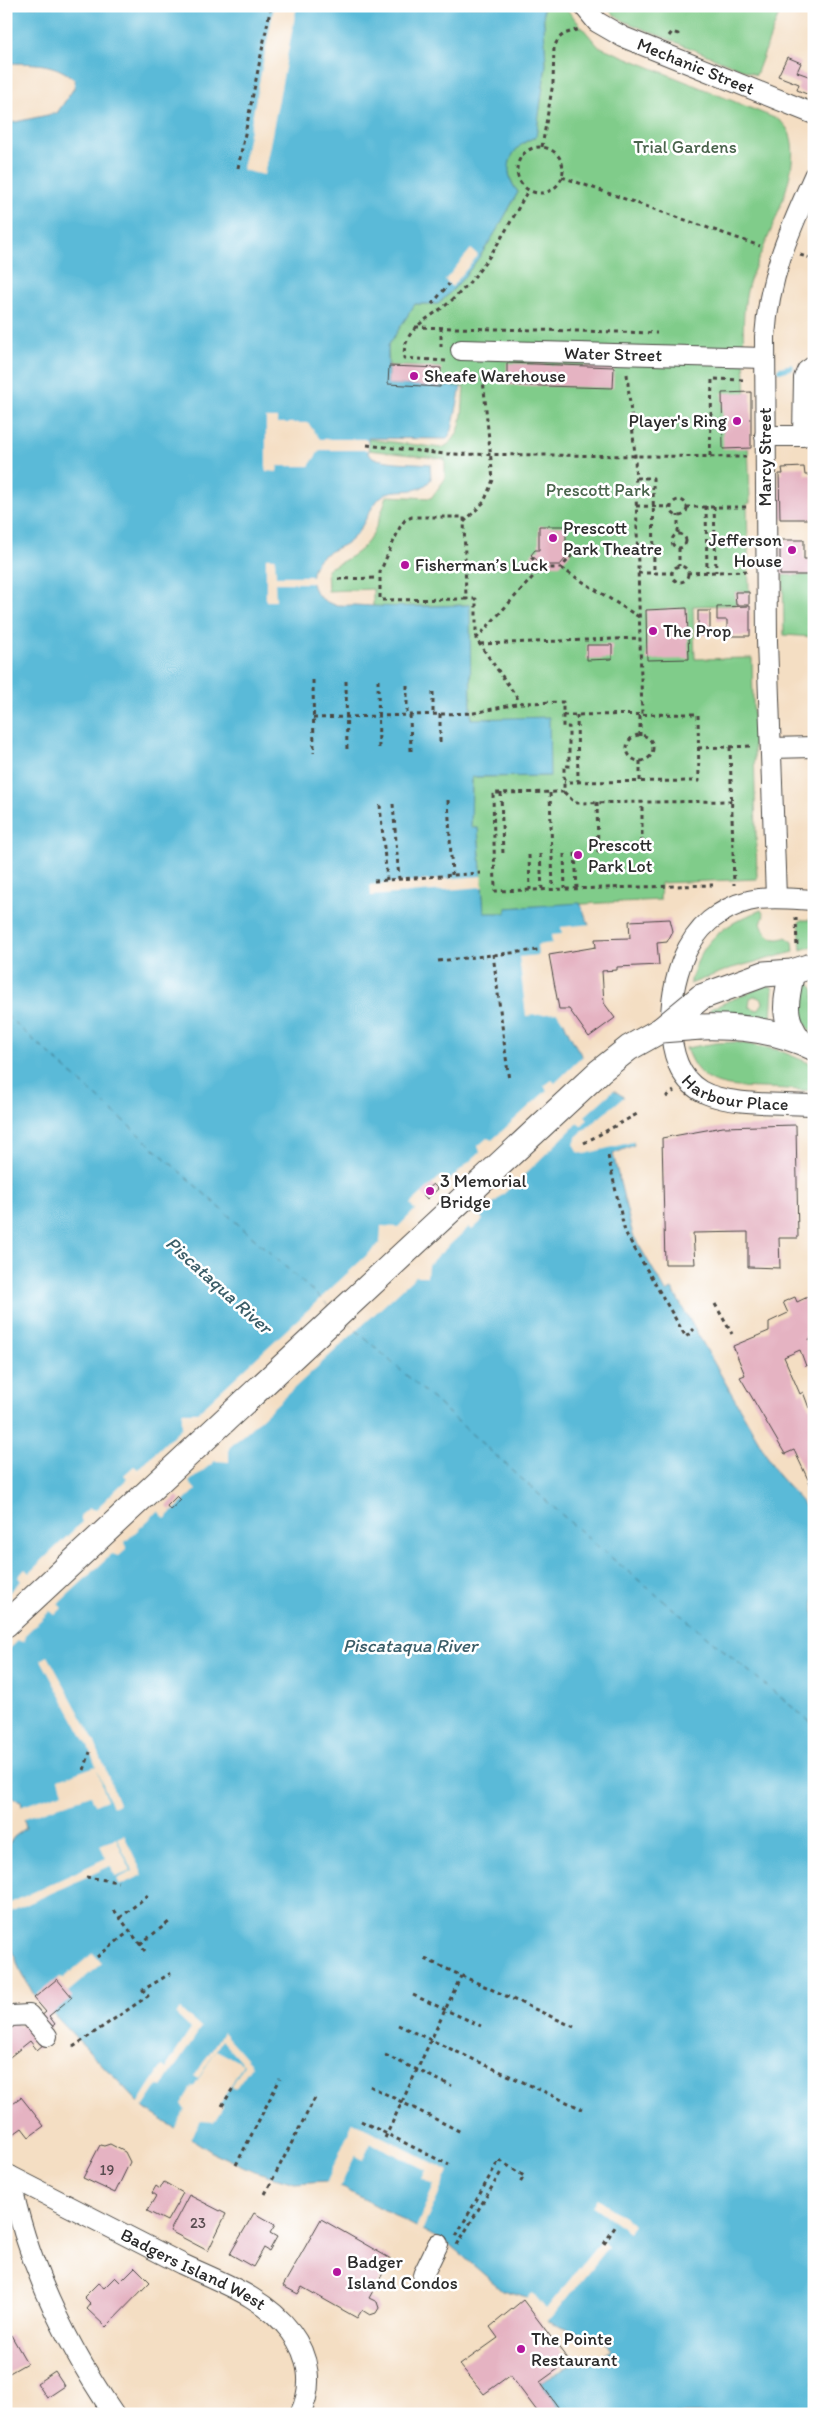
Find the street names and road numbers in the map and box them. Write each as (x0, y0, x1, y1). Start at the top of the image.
street label: Mechanic Street (634, 33, 758, 100)
street label: Water Street (564, 342, 663, 366)
street label: Marcy Street (754, 407, 776, 507)
street label: Harbour Place (677, 1070, 789, 1115)
street label: Badgers Island West (117, 2223, 271, 2315)

